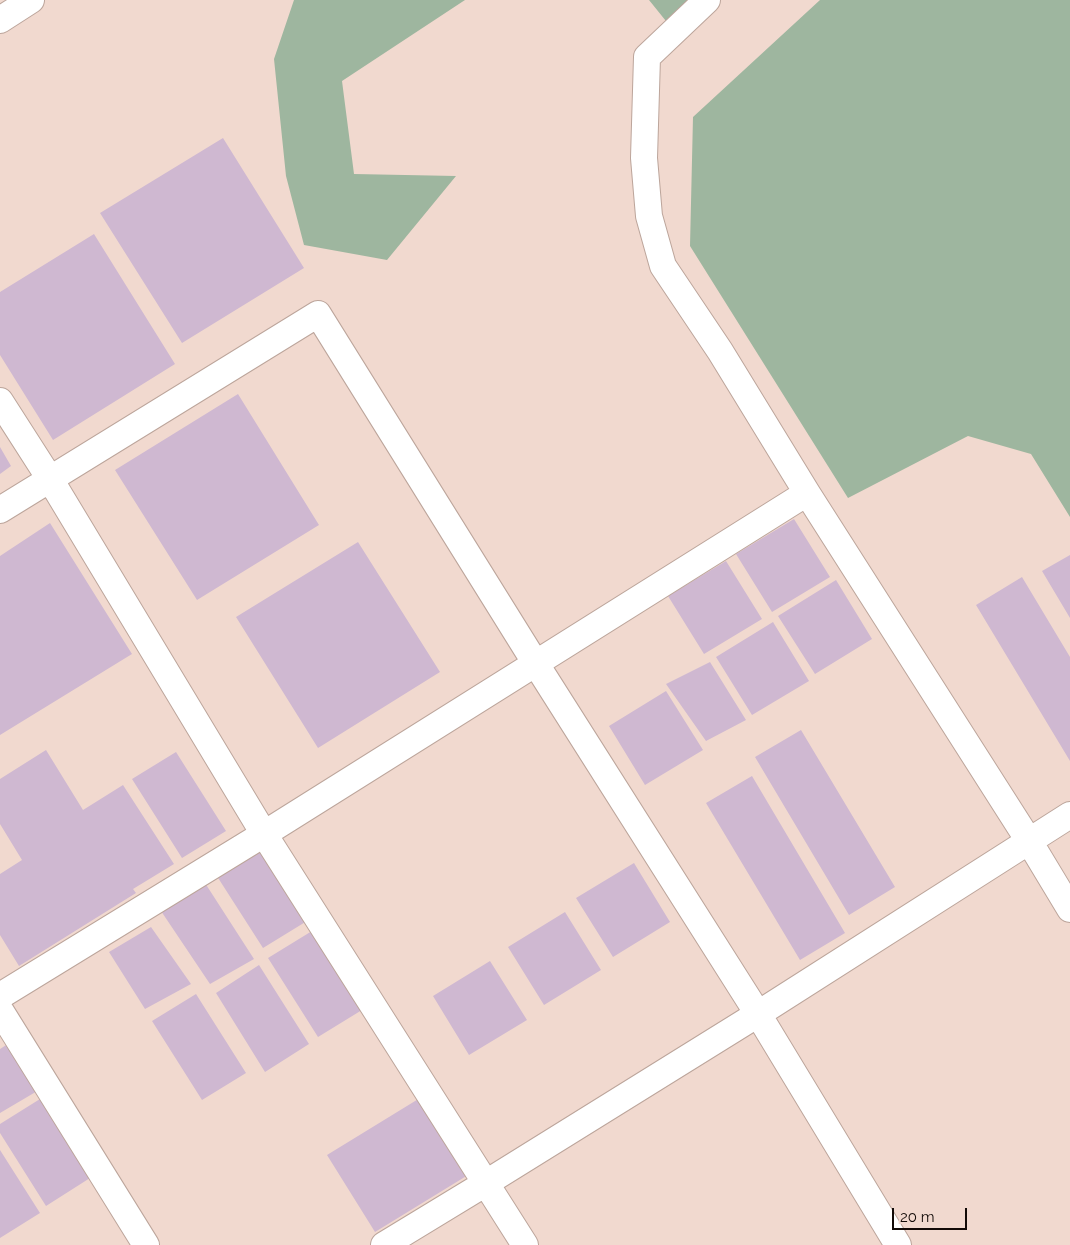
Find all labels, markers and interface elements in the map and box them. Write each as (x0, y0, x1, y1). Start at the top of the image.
scale bar (895, 1198, 970, 1230)
text: 20 m (900, 1208, 935, 1226)

